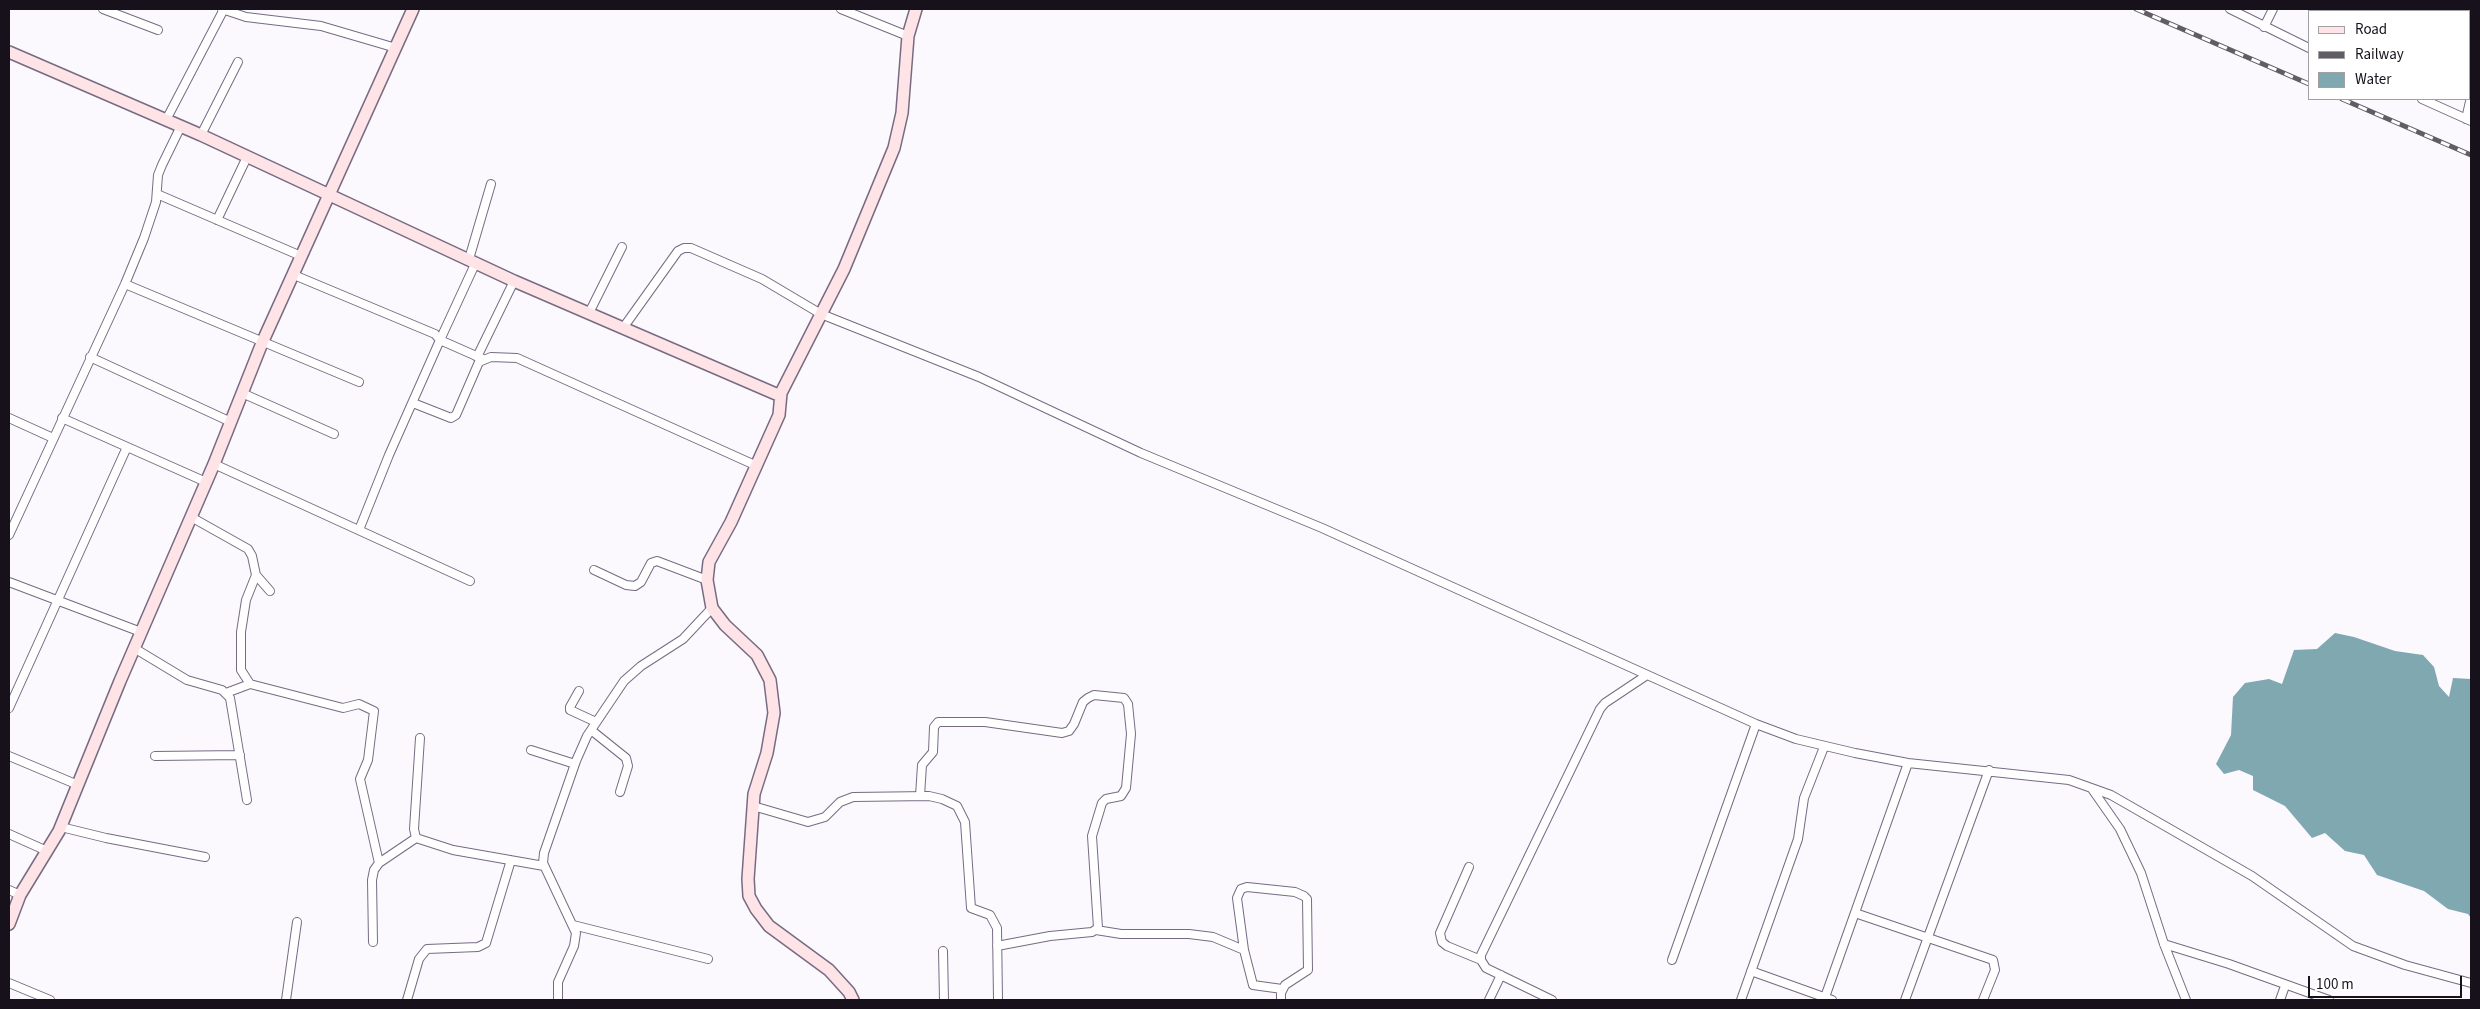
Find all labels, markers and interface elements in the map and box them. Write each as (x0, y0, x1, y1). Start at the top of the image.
legend (2308, 10, 2470, 100)
text: Road (2355, 19, 2387, 40)
text: Railway (2355, 44, 2404, 65)
text: Water (2355, 69, 2391, 90)
scale bar (2310, 966, 2464, 998)
text: 100 m (2316, 974, 2354, 995)

